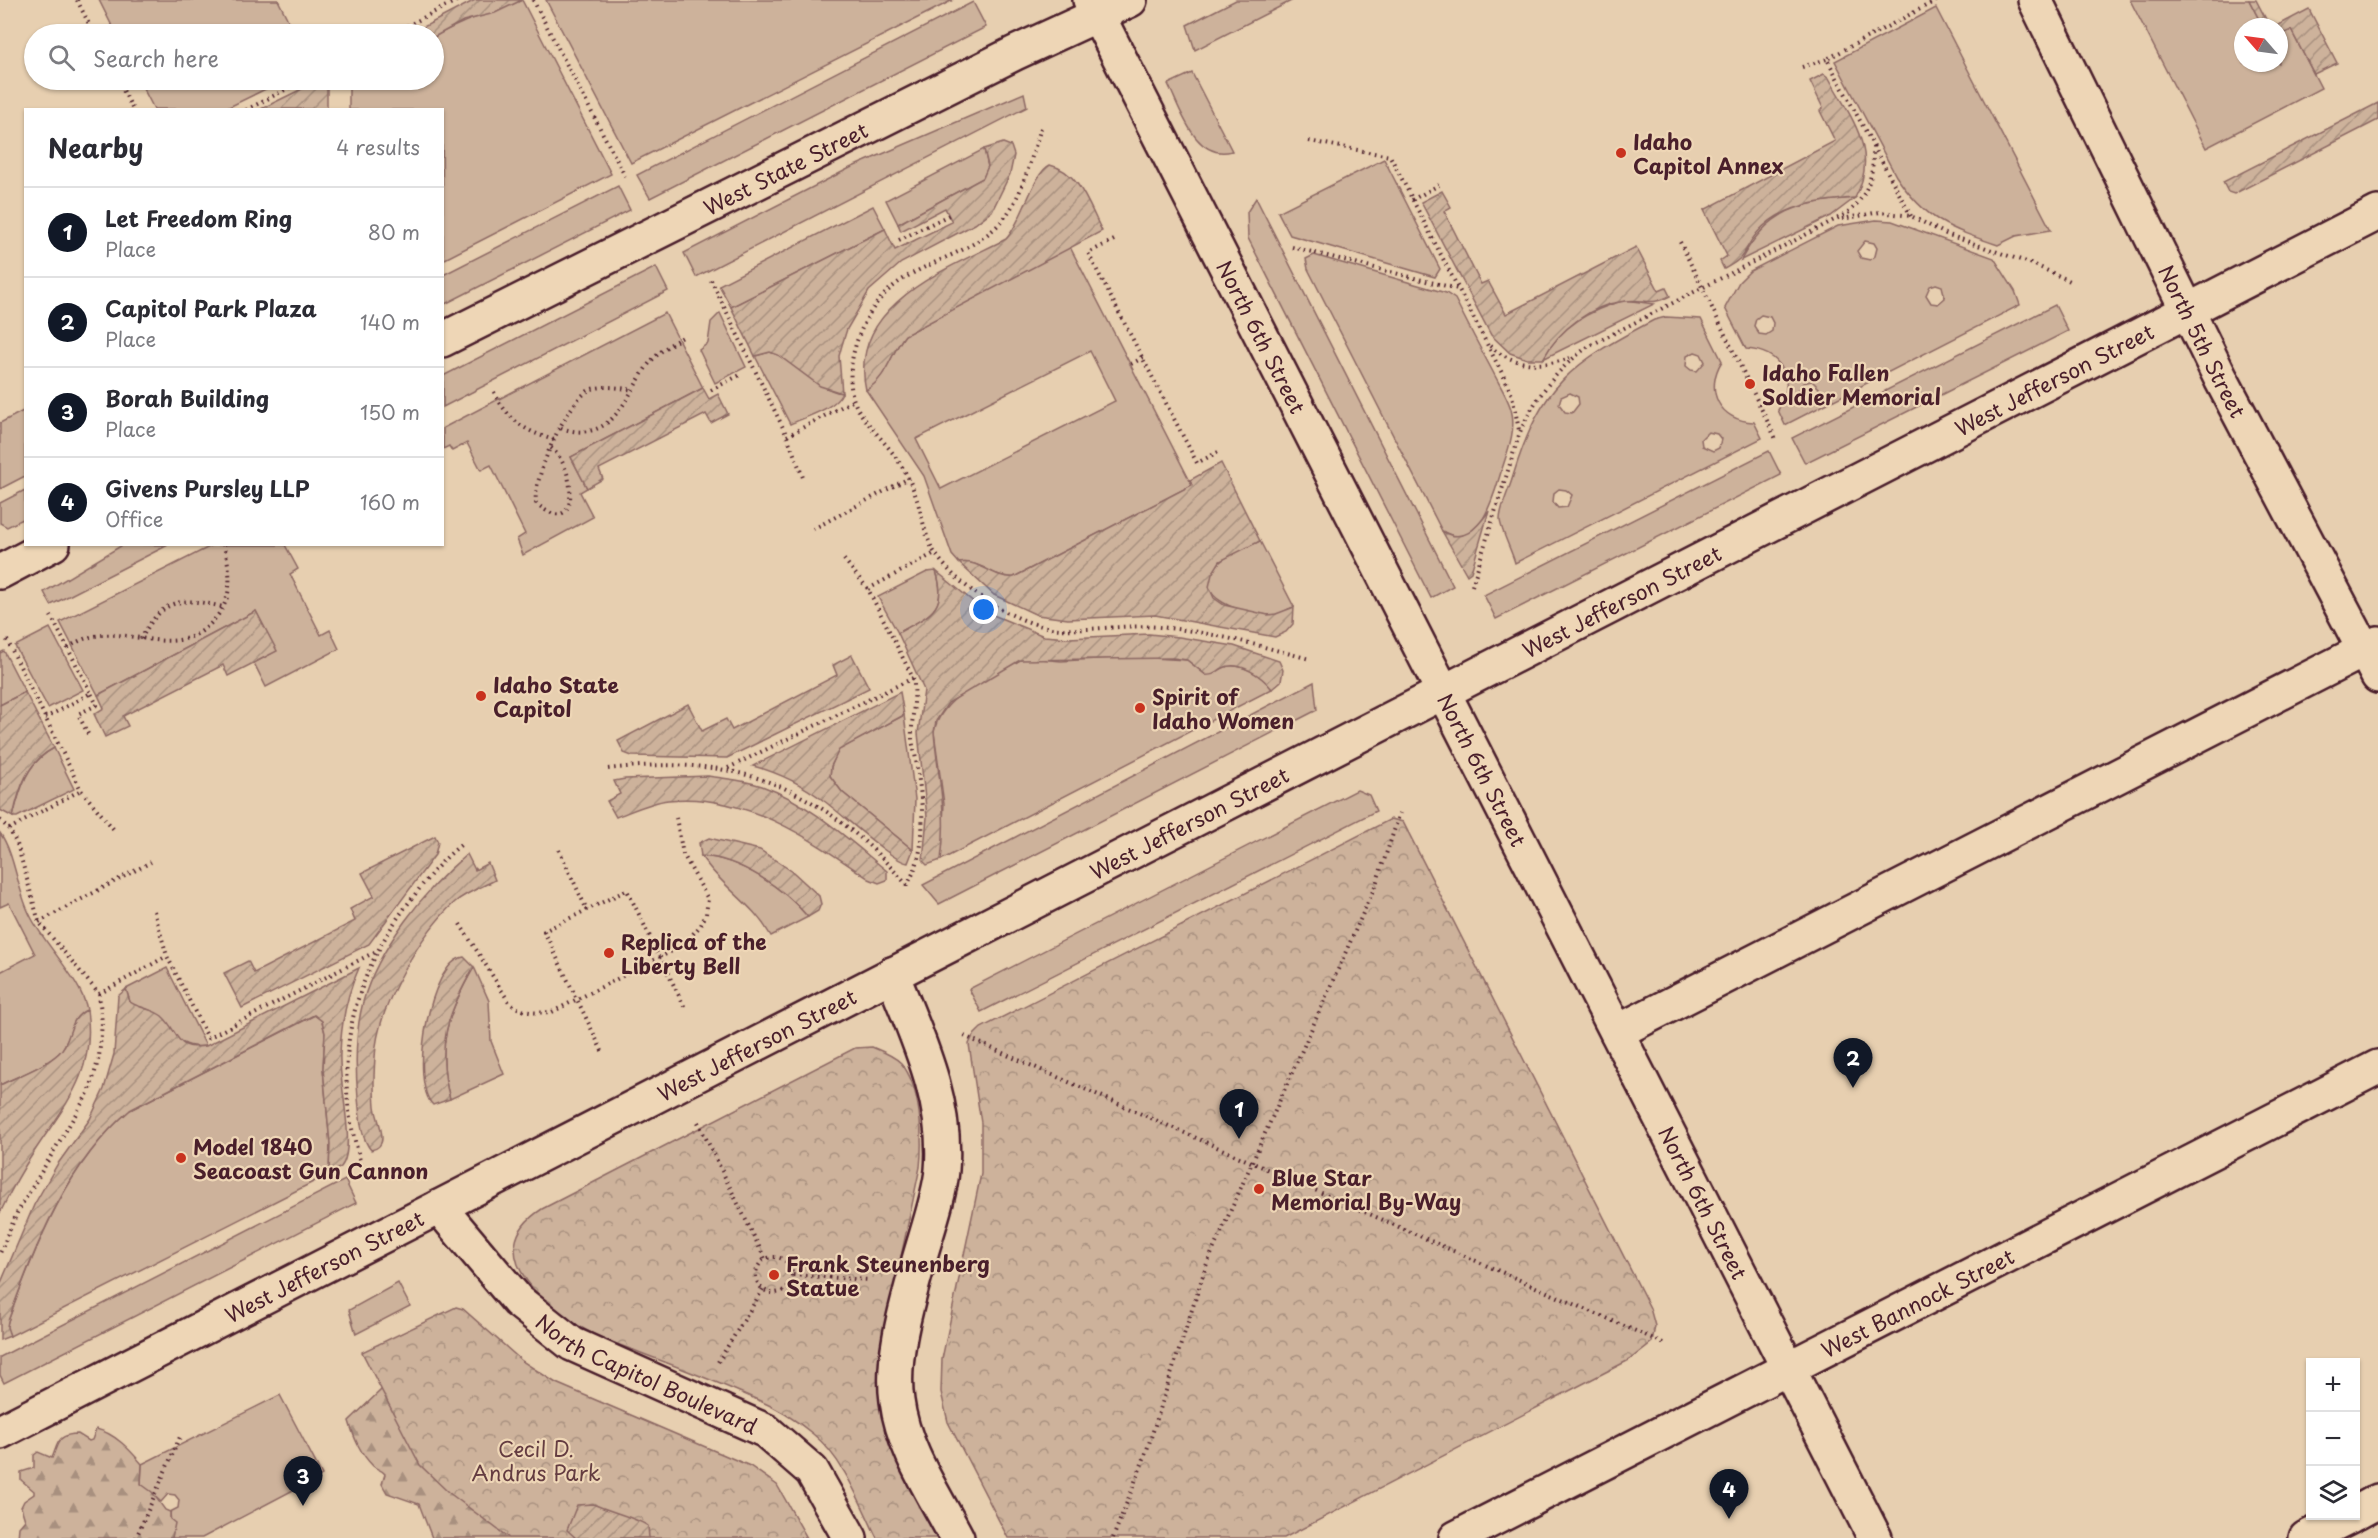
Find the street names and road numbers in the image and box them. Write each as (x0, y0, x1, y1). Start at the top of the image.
street label: West State Street (698, 113, 873, 223)
street label: North 6th Street (1209, 254, 1314, 419)
street label: North 5th Street (2151, 259, 2255, 423)
street label: West Jefferson Street (1949, 315, 2159, 444)
street label: West Jefferson Street (1516, 536, 1726, 665)
street label: North 6th Street (1430, 687, 1535, 852)
street label: West Jefferson Street (1084, 758, 1294, 887)
street label: West Jefferson Street (651, 980, 862, 1109)
street label: North 6th Street (1651, 1120, 1756, 1285)
street label: West Jefferson Street (219, 1202, 429, 1330)
street label: West Bannock Street (1815, 1240, 2019, 1365)
street label: North Capitol Boulevard (529, 1305, 763, 1441)

